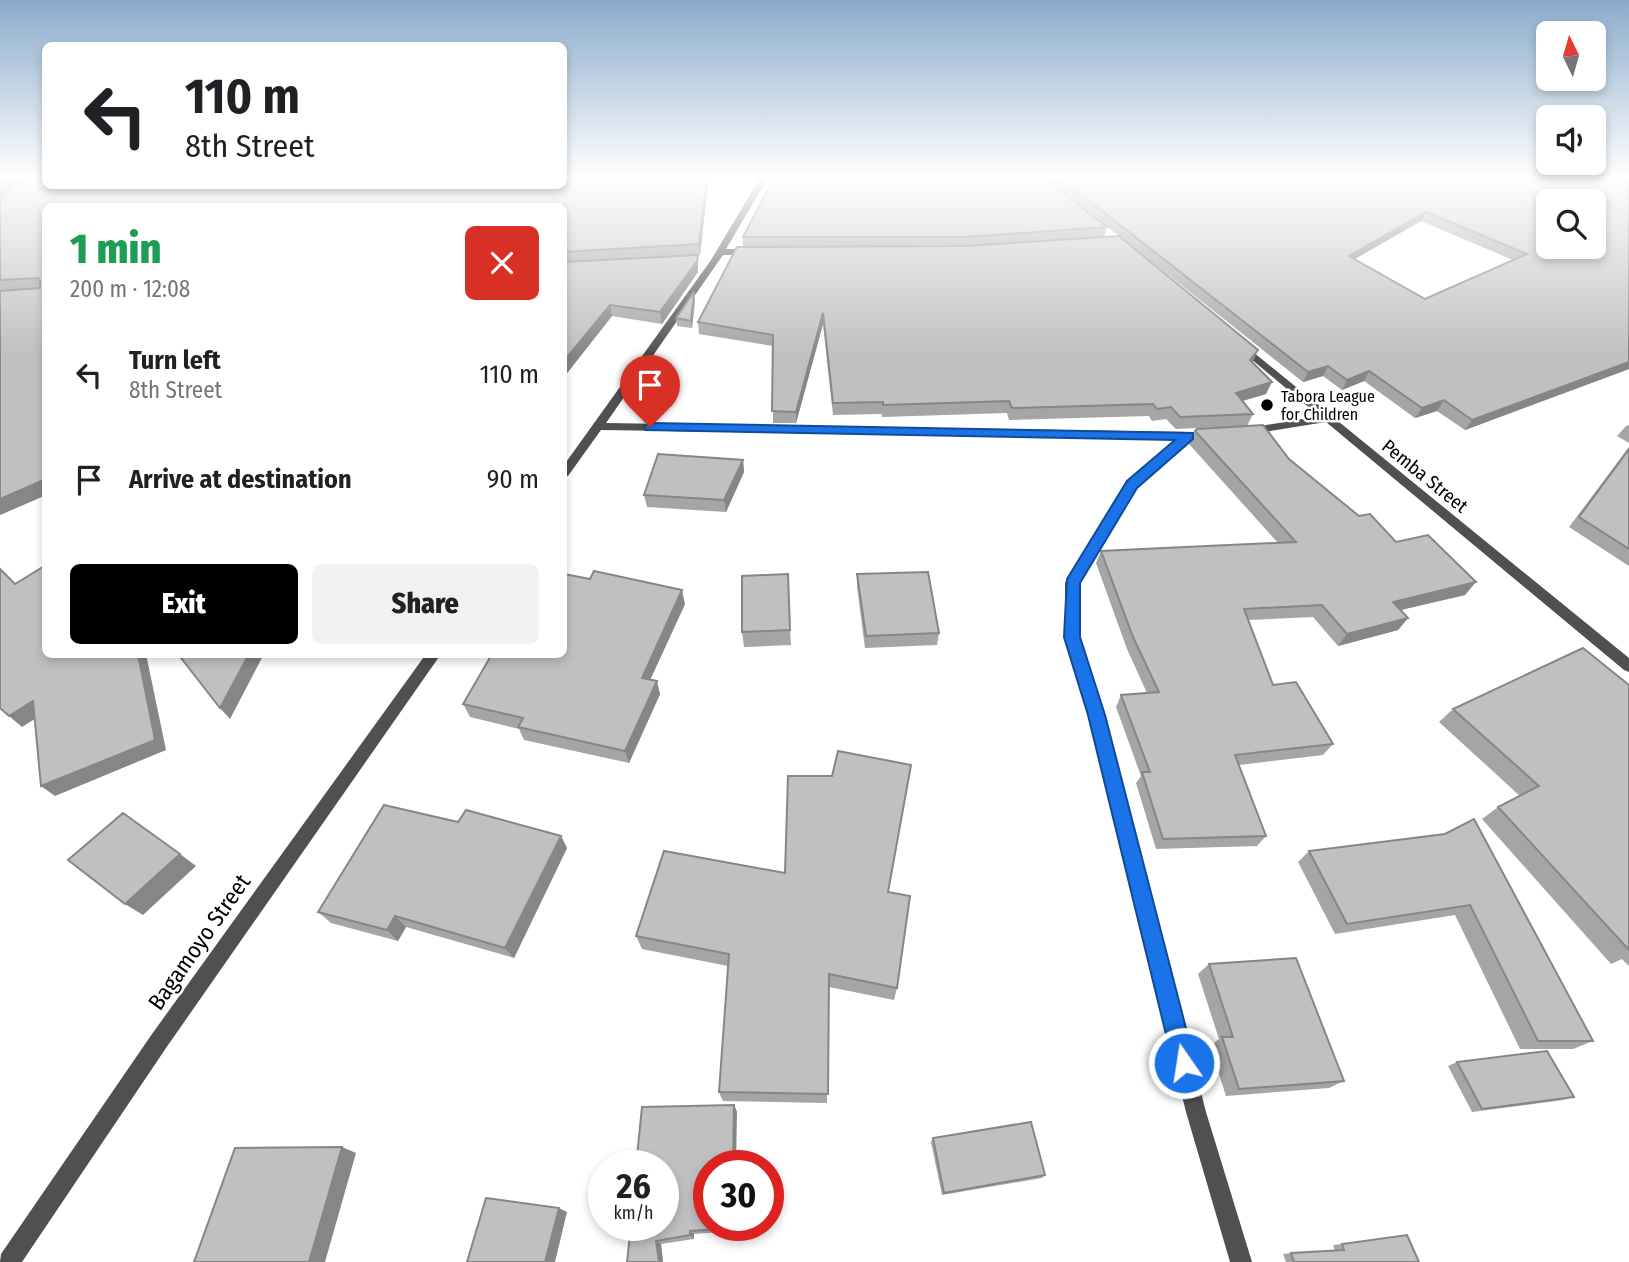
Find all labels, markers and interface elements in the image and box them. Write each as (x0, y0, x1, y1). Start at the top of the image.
north arrow (1536, 21, 1606, 91)
map controls (1536, 21, 1606, 259)
text: 110 m (185, 67, 300, 126)
icon: left (70, 70, 161, 161)
button: sound (1536, 105, 1606, 175)
text: 8th Street (185, 127, 315, 165)
button: search (1536, 189, 1606, 259)
text: 1 min (70, 224, 161, 274)
button: close (465, 226, 539, 300)
text: 200 m · 12:08 (70, 275, 190, 303)
text: Turn left (129, 345, 221, 376)
pin (620, 355, 680, 427)
icon: left (70, 356, 108, 394)
text: 110 m (479, 359, 539, 390)
icon: arrive (631, 366, 669, 404)
text: 8th Street (129, 376, 222, 404)
place label: Tabora League for Children (1281, 387, 1375, 424)
marker: Tabora League for Children (1259, 397, 1275, 413)
street label: Pemba Street (1377, 434, 1473, 518)
icon: arrive (70, 461, 108, 499)
text: Arrive at destination (129, 464, 352, 495)
text: 90 m (487, 464, 539, 495)
button: Exit (70, 564, 298, 644)
button: Share (312, 564, 539, 644)
street label: Bagamoyo Street (142, 868, 256, 1015)
position arrow (1147, 1026, 1221, 1100)
speed limit sign: 30 (693, 1150, 784, 1241)
text: 26 (616, 1165, 651, 1207)
text: km/h (613, 1202, 654, 1224)

